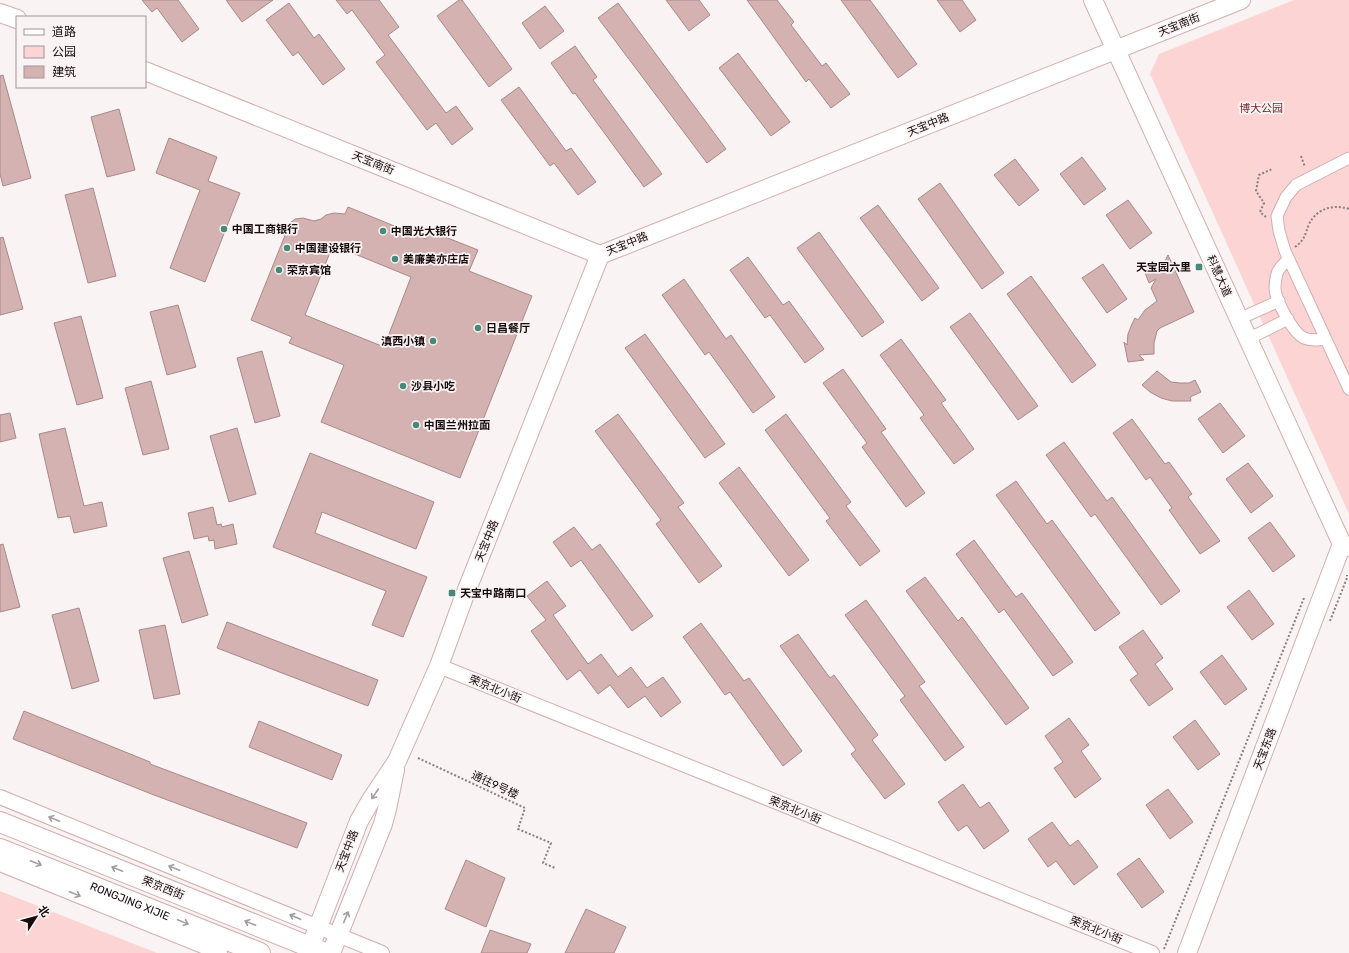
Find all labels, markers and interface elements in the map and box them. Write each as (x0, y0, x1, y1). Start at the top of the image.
street label: 天宝南街 (1156, 11, 1202, 39)
legend (16, 16, 146, 88)
text: 道路 (52, 25, 76, 39)
text: 公园 (52, 45, 76, 59)
text: 建筑 (52, 65, 76, 79)
park label: 博大公园 (1239, 102, 1283, 115)
street label: 天宝中路 (905, 111, 951, 139)
street label: 天宝南街 (350, 149, 396, 177)
place label: 中国工商银行 (232, 223, 298, 236)
marker: 中国工商银行 (219, 224, 229, 234)
place label: 中国光大银行 (391, 225, 457, 238)
marker: 中国光大银行 (378, 226, 388, 236)
street label: 天宝中路 (604, 230, 650, 258)
place label: 中国建设银行 (295, 242, 361, 255)
marker: 中国建设银行 (282, 243, 292, 253)
place label: 美廉美亦庄店 (403, 253, 469, 266)
street label: 科慧大道 (1204, 253, 1234, 299)
marker: 美廉美亦庄店 (390, 254, 400, 264)
place label: 天宝园六里 (1136, 261, 1191, 274)
marker: 天宝园六里 (1194, 262, 1204, 272)
place label: 荣京宾馆 (287, 264, 331, 277)
marker: 荣京宾馆 (274, 265, 284, 275)
place label: 日昌餐厅 (486, 322, 530, 335)
marker: 日昌餐厅 (473, 323, 483, 333)
place label: 滇西小镇 (381, 335, 425, 348)
marker: 滇西小镇 (428, 336, 438, 346)
place label: 沙县小吃 (411, 380, 455, 393)
marker: 沙县小吃 (398, 381, 408, 391)
place label: 中国兰州拉面 (424, 419, 490, 432)
marker: 中国兰州拉面 (411, 420, 421, 430)
street label: 天宝中路 (473, 518, 501, 564)
place label: 天宝中路南口 (460, 587, 526, 600)
marker: 天宝中路南口 (447, 588, 457, 598)
street label: 荣京北小街 (467, 673, 523, 705)
street label: 天宝东路 (1251, 726, 1279, 772)
street label: 通往9号楼 (469, 768, 521, 802)
one-way arrow (371, 788, 379, 799)
street label: 荣京北小街 (767, 794, 823, 826)
one-way arrow (48, 814, 60, 822)
street label: 天宝中路 (333, 828, 361, 874)
one-way arrow (30, 860, 42, 867)
one-way arrow (169, 863, 181, 871)
one-way arrow (111, 865, 123, 872)
street label: 荣京西街 (140, 874, 186, 902)
street label: RONGJING XIJIE (88, 879, 172, 923)
one-way arrow (69, 891, 81, 899)
north arrow (16, 897, 56, 937)
text: 北 (35, 903, 52, 920)
one-way arrow (342, 911, 350, 923)
one-way arrow (289, 913, 301, 920)
street label: 荣京北小街 (1068, 914, 1124, 946)
one-way arrow (245, 918, 257, 926)
one-way arrow (176, 919, 188, 926)

